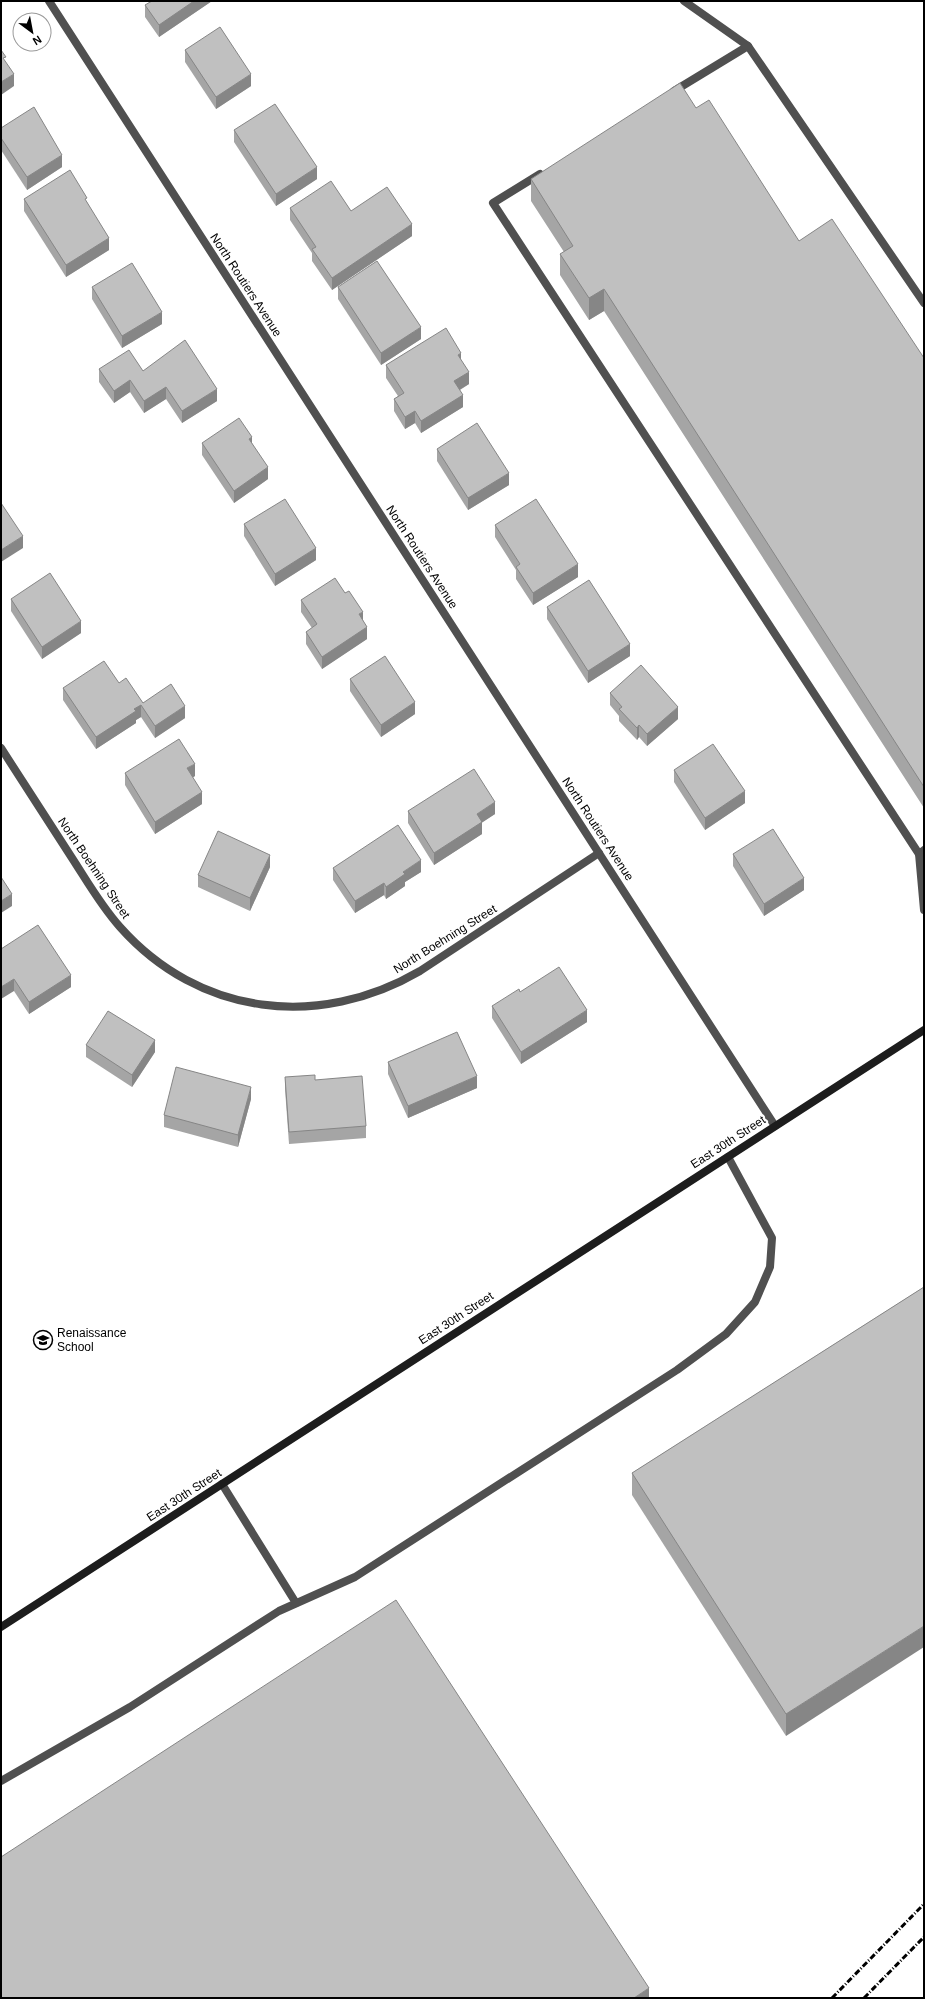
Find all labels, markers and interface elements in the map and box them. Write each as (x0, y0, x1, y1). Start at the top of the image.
north arrow (12, 12, 52, 52)
text: N (31, 33, 44, 48)
street label: North Routiers Avenue (207, 231, 285, 340)
street label: North Routiers Avenue (383, 503, 461, 612)
street label: North Routiers Avenue (559, 775, 637, 884)
street label: North Boehning Street (55, 815, 133, 922)
street label: North Boehning Street (391, 901, 500, 976)
street label: East 30th Street (688, 1112, 768, 1171)
street label: East 30th Street (416, 1288, 496, 1347)
place label: Renaissance School (57, 1326, 127, 1354)
school or university icon: Renaissance School (32, 1329, 54, 1351)
street label: East 30th Street (144, 1465, 224, 1524)

